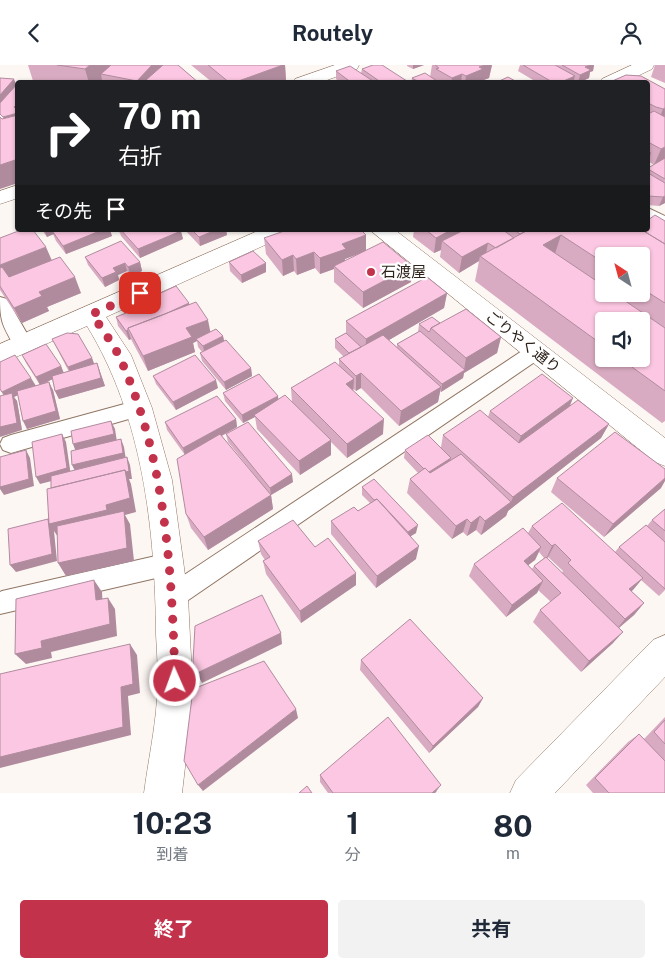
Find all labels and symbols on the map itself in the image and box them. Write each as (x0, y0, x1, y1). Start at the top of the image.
north arrow (595, 247, 650, 303)
place label: 石渡屋 (381, 263, 426, 280)
marker: 石渡屋 (365, 266, 377, 278)
pin (119, 272, 161, 314)
street label: ごりやく通り (483, 307, 564, 376)
position arrow (148, 654, 200, 706)

